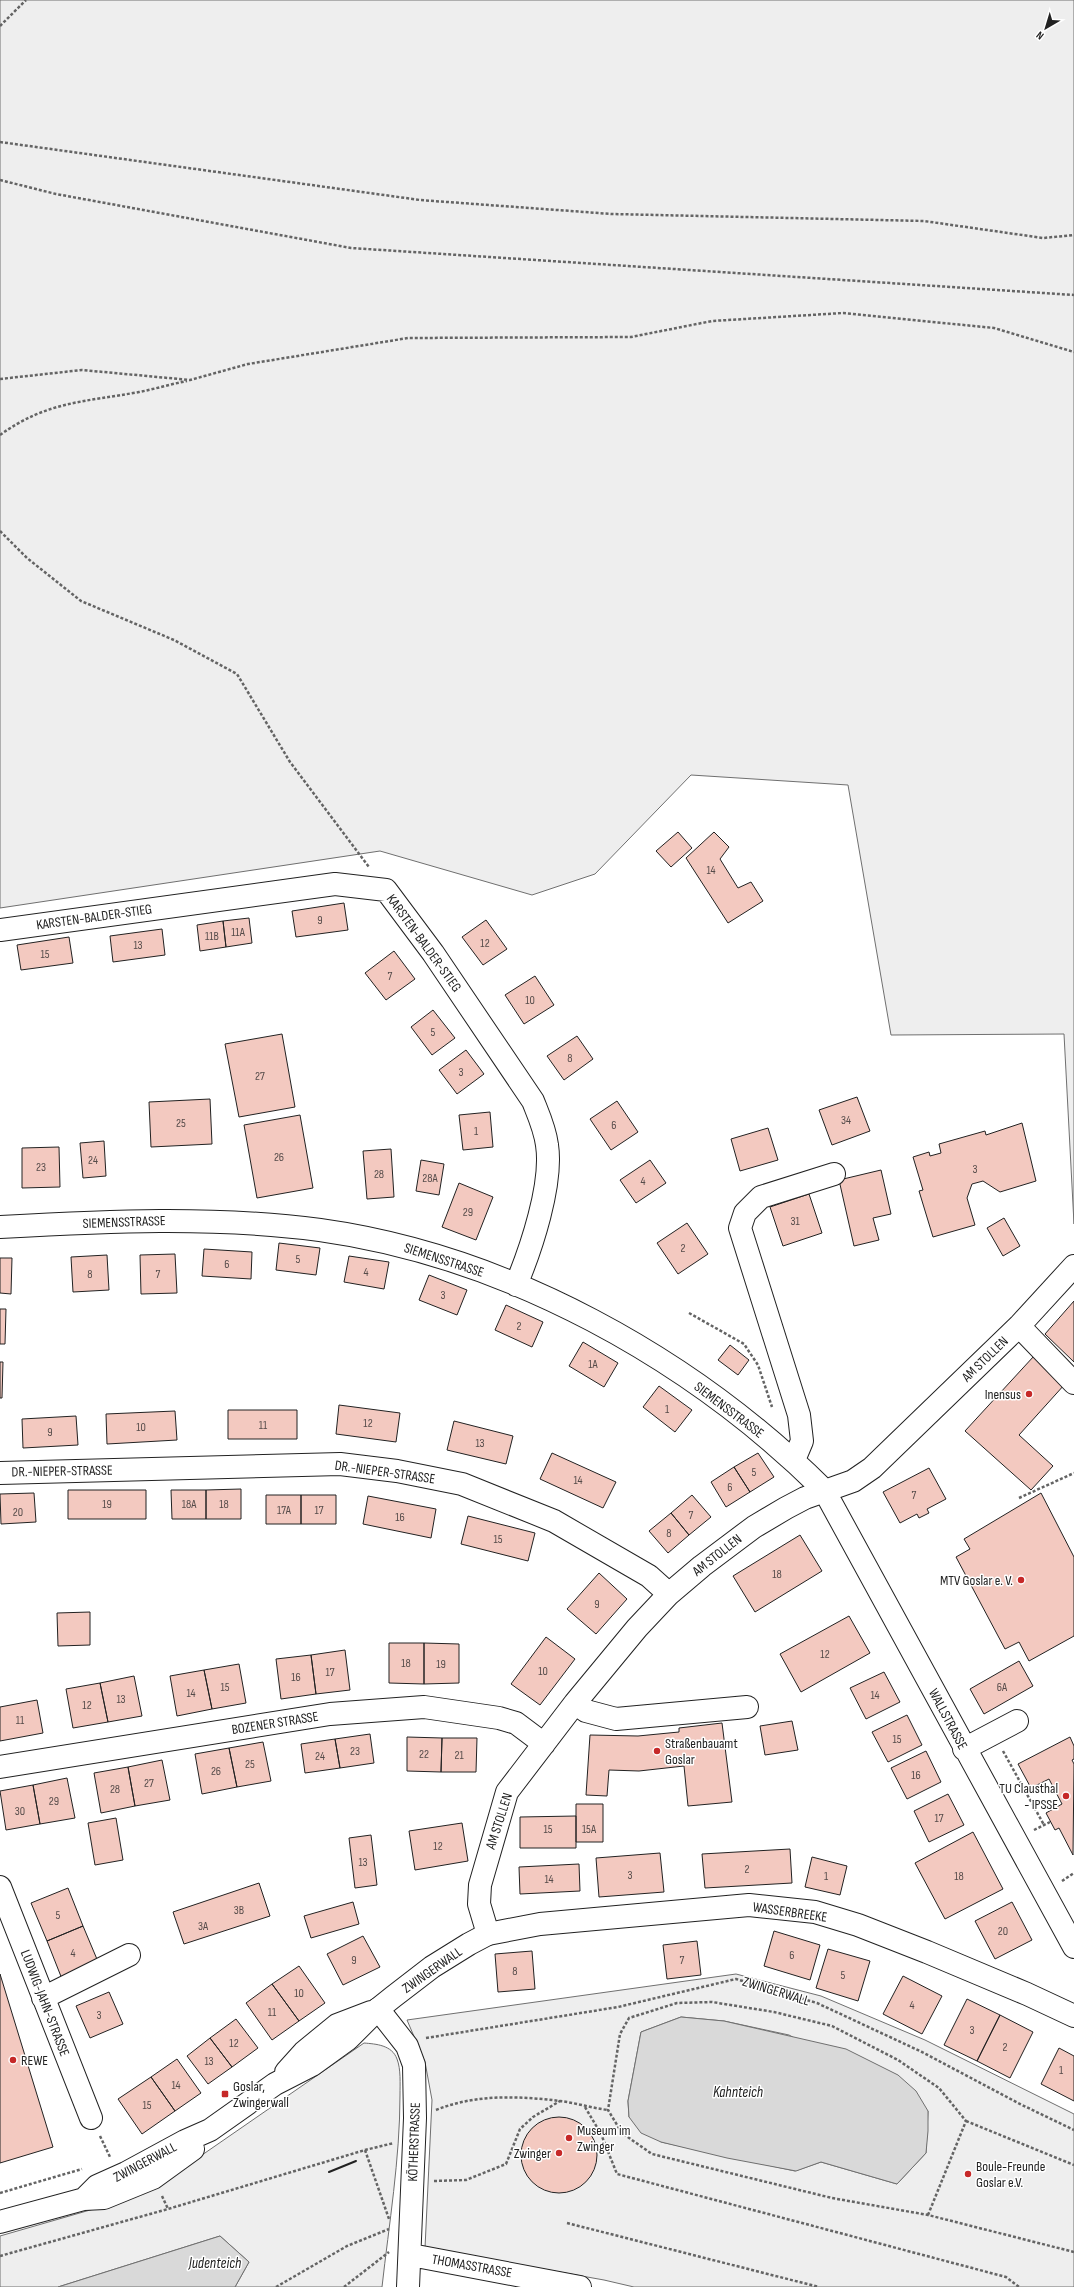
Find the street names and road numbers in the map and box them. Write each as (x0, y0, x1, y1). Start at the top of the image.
street label: KARSTEN-BALDER-STIEG (383, 891, 465, 995)
street label: KARSTEN-BALDER-STIEG (35, 900, 153, 934)
street label: SIEMENSSTRASSE (82, 1212, 166, 1232)
street label: SIEMENSSTRASSE (402, 1239, 486, 1281)
street label: AM STOLLEN (957, 1333, 1012, 1386)
street label: SIEMENSSTRASSE (691, 1378, 767, 1442)
street label: DR.-NIEPER-STRASSE (334, 1457, 436, 1487)
street label: DR.-NIEPER-STRASSE (11, 1462, 113, 1480)
street label: AM STOLLEN (688, 1530, 745, 1580)
street label: WALLSTRASSE (925, 1686, 971, 1753)
street label: BOZENER STRASSE (230, 1708, 320, 1738)
street label: AM STOLLEN (482, 1791, 516, 1852)
street label: WASSERBREEKE (752, 1898, 829, 1926)
street label: ZWINGERWALL (399, 1943, 465, 1997)
street label: LUDWIG-JAHN-STRASSE (17, 1947, 73, 2059)
street label: ZWINGERWALL (740, 1973, 812, 2009)
street label: KÖTHERSTRASSE (404, 2102, 424, 2182)
street label: ZWINGERWALL (110, 2138, 180, 2186)
street label: THOMASSTRASSE (431, 2251, 514, 2281)

